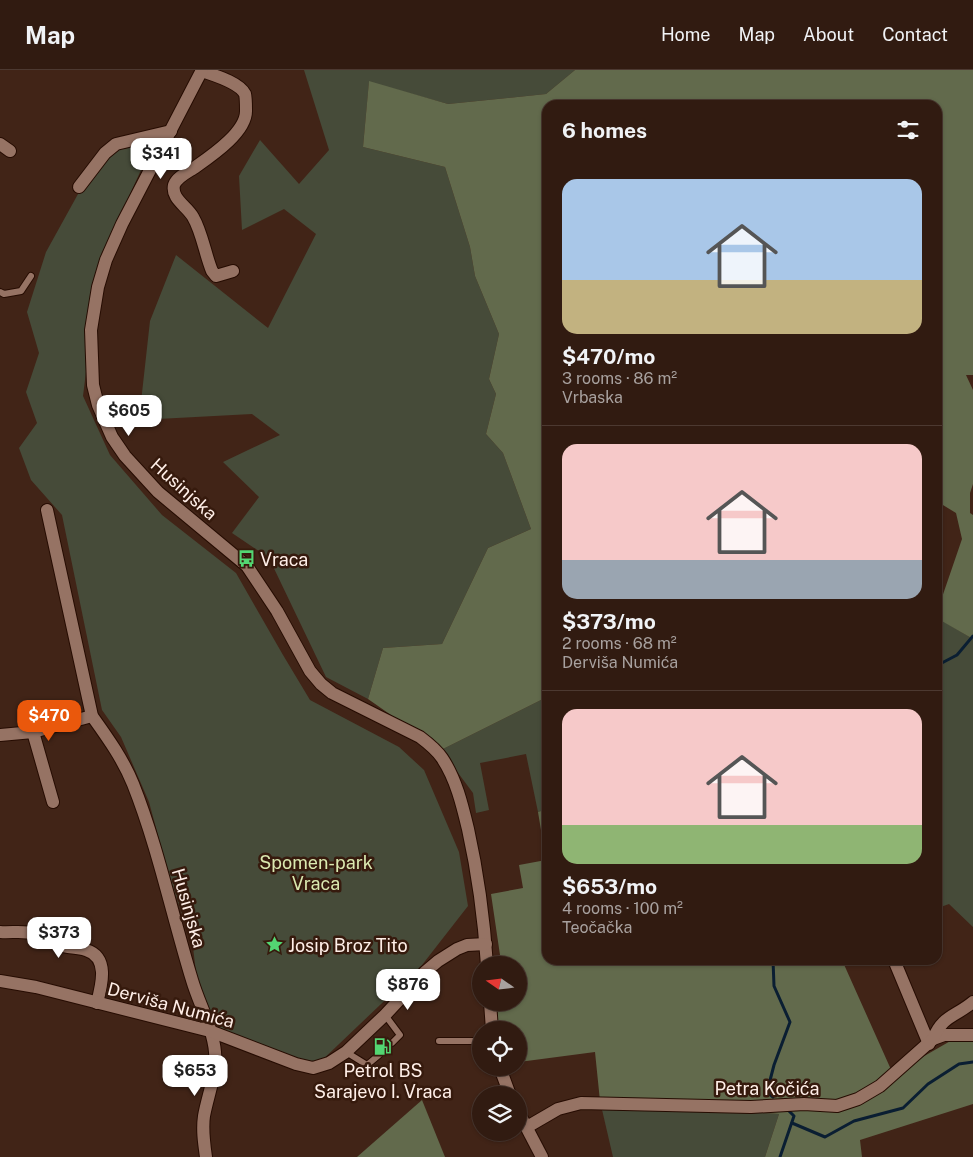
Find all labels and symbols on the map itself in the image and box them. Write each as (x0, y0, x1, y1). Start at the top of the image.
pin: $341 (131, 138, 191, 180)
pin: $605 (99, 394, 159, 437)
street label: Husinjska (147, 454, 221, 524)
bus stop icon: Vraca (236, 549, 256, 569)
place label: Vraca (260, 549, 308, 570)
pin: $470 (19, 700, 79, 742)
park label: Spomen-park Vraca (259, 852, 373, 894)
street label: Husinjska (168, 866, 210, 950)
pin: $373 (29, 916, 89, 959)
place icon: Josip Broz Tito (264, 935, 284, 955)
place label: Josip Broz Tito (288, 935, 408, 956)
north arrow (472, 956, 528, 1011)
pin: $876 (378, 968, 438, 1011)
street label: Derviša Numića (105, 978, 237, 1032)
fuel station icon: Petrol BS Sarajevo I. Vraca (373, 1037, 393, 1057)
pin: $653 (165, 1054, 225, 1097)
place label: Petrol BS Sarajevo I. Vraca (314, 1060, 452, 1102)
street label: Petra Kočića (715, 1078, 819, 1099)

